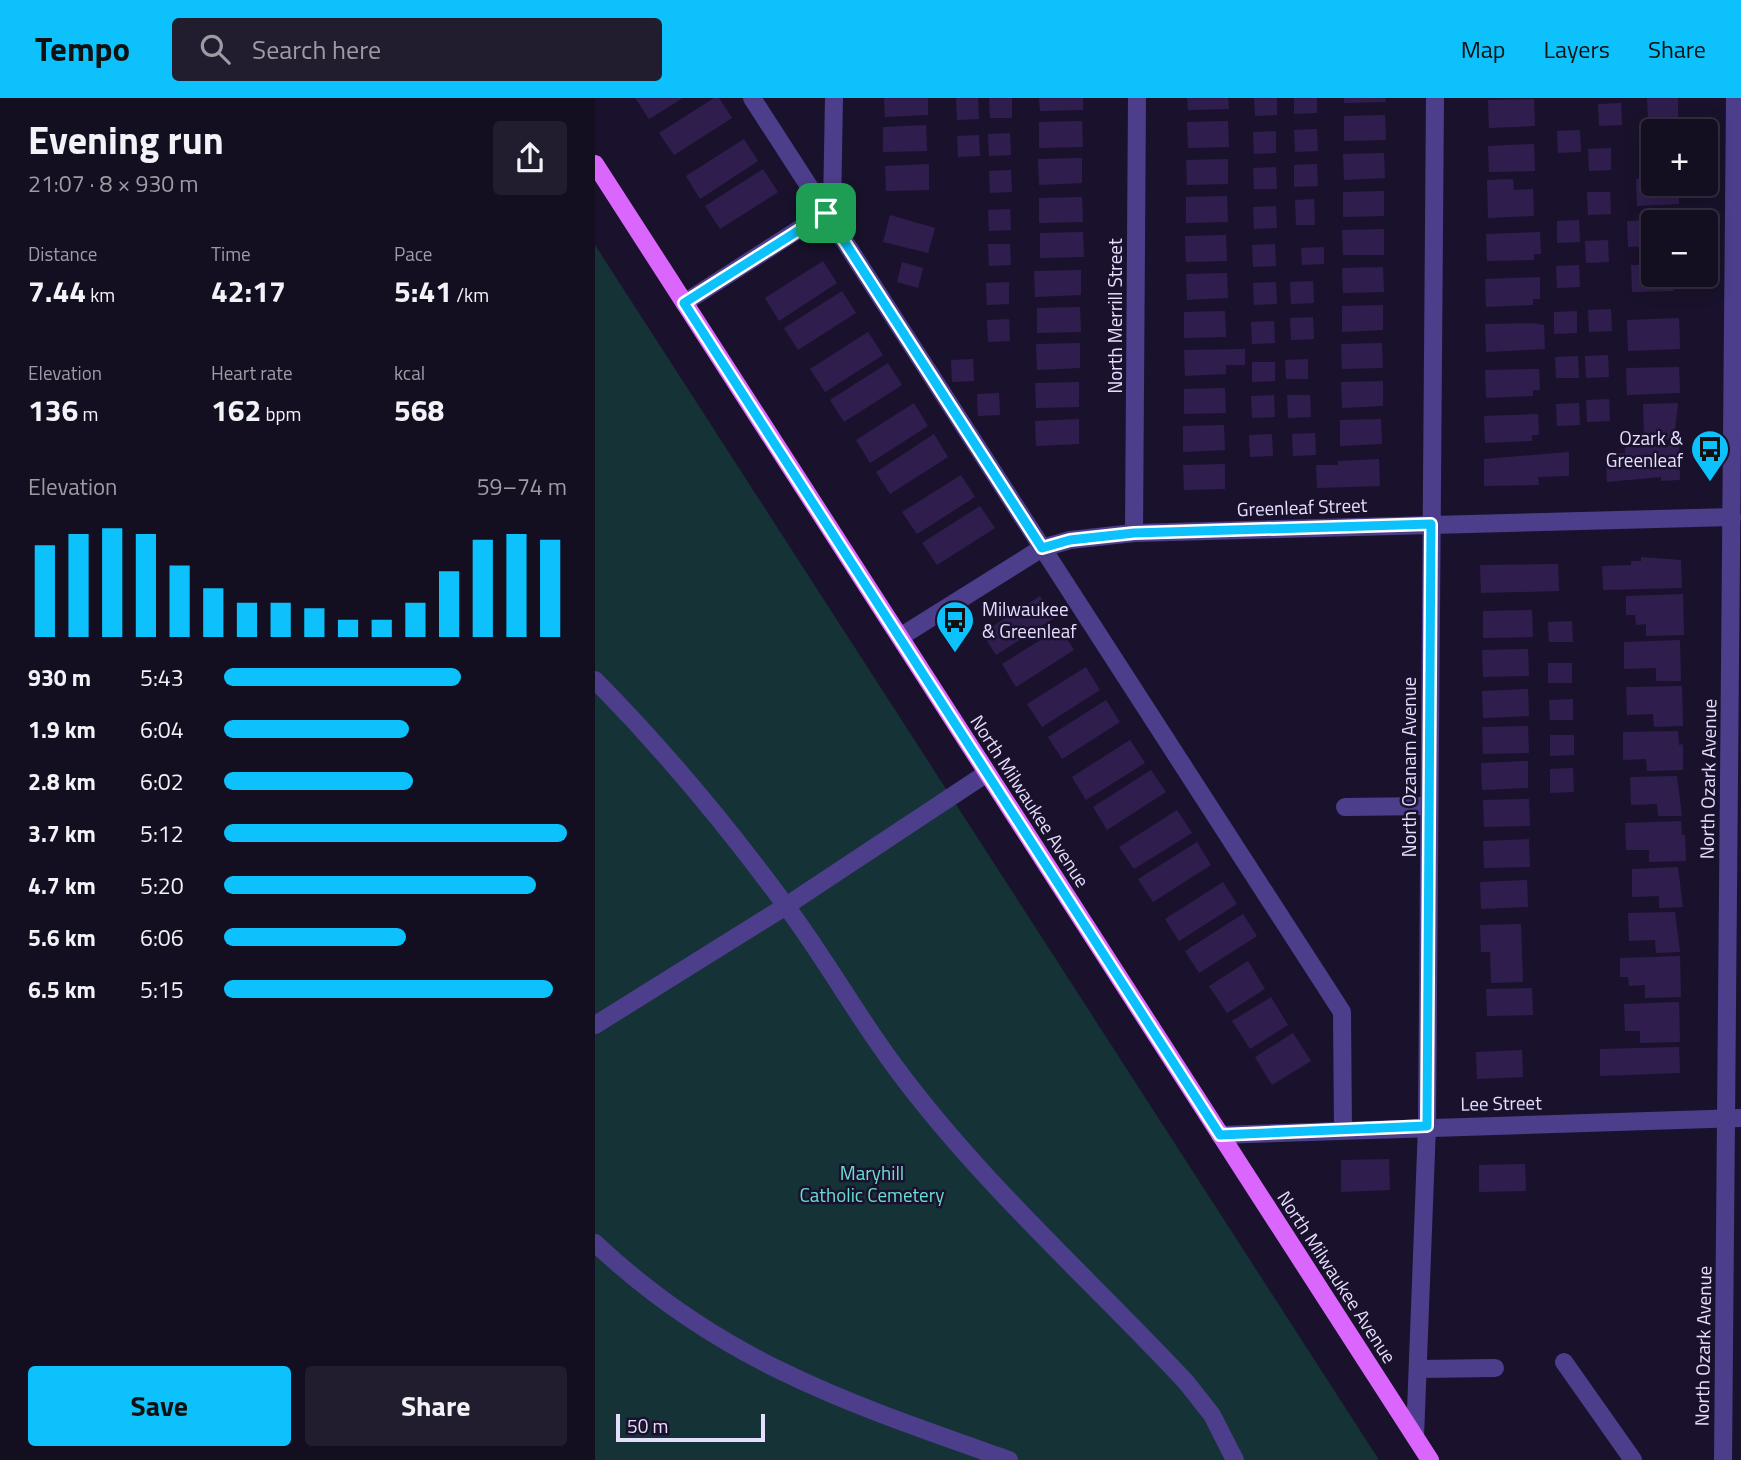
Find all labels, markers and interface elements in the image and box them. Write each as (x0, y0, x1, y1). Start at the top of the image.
search box (172, 18, 662, 81)
text: Tempo (35, 24, 130, 74)
icon: search (196, 30, 234, 68)
text: Search here (252, 30, 381, 69)
text: Map (1461, 31, 1506, 67)
text: Layers (1544, 31, 1610, 67)
text: Share (1648, 31, 1706, 67)
text: Evening run (28, 111, 224, 169)
map controls (1641, 119, 1718, 287)
button: + (1641, 119, 1718, 196)
button: share (493, 121, 567, 195)
text: 21:07 · 8 × 930 m (28, 166, 198, 201)
pin (796, 183, 856, 243)
icon: arrive (807, 194, 845, 232)
button: − (1641, 210, 1718, 287)
street label: North Merrill Street (1100, 238, 1129, 394)
text: Distance (28, 239, 97, 268)
text: Time (211, 239, 251, 268)
text: Pace (394, 239, 432, 268)
text: 7.44 (28, 268, 86, 314)
text: 42:17 (211, 268, 286, 314)
text: 5:41 (394, 268, 452, 314)
text: km (86, 280, 115, 309)
text: /km (452, 280, 489, 309)
text: Elevation (28, 358, 102, 387)
text: Heart rate (211, 358, 293, 387)
text: kcal (394, 358, 425, 387)
text: 136 (28, 387, 78, 433)
text: 162 (211, 387, 261, 433)
text: 568 (394, 387, 444, 433)
text: m (78, 399, 98, 428)
text: bpm (261, 399, 301, 428)
place label: Ozark & Greenleaf (1606, 423, 1684, 474)
bus stop icon: Ozark & Greenleaf (1689, 428, 1731, 483)
text: Elevation (28, 469, 117, 504)
text: 59–74 m (477, 469, 567, 504)
street label: Greenleaf Street (1236, 490, 1368, 523)
place label: Milwaukee & Greenleaf (982, 594, 1077, 645)
bus stop icon: Milwaukee & Greenleaf (934, 599, 976, 654)
text: 930 m (28, 660, 91, 695)
text: 5:43 (140, 660, 184, 695)
street label: North Ozanam Avenue (1394, 677, 1423, 857)
street label: North Ozark Avenue (1692, 699, 1723, 859)
street label: North Milwaukee Avenue (964, 709, 1097, 893)
text: 1.9 km (28, 712, 96, 747)
text: 6:04 (140, 712, 184, 747)
text: 2.8 km (28, 764, 96, 799)
text: 6:02 (140, 764, 184, 799)
text: 3.7 km (28, 816, 96, 851)
text: 5:12 (140, 816, 184, 851)
text: 4.7 km (28, 868, 96, 903)
text: 5:20 (140, 868, 184, 903)
text: 5.6 km (28, 920, 96, 955)
text: 6:06 (140, 920, 184, 955)
text: 6.5 km (28, 972, 96, 1007)
text: 5:15 (140, 972, 184, 1007)
street label: Lee Street (1460, 1087, 1542, 1118)
park label: Maryhill Catholic Cemetery (800, 1158, 944, 1209)
street label: North Milwaukee Avenue (1271, 1185, 1404, 1369)
street label: North Ozark Avenue (1687, 1266, 1718, 1426)
button: Save (28, 1366, 291, 1446)
button: Share (305, 1366, 567, 1446)
scale bar (616, 1411, 765, 1443)
text: 50 m (627, 1411, 668, 1440)

